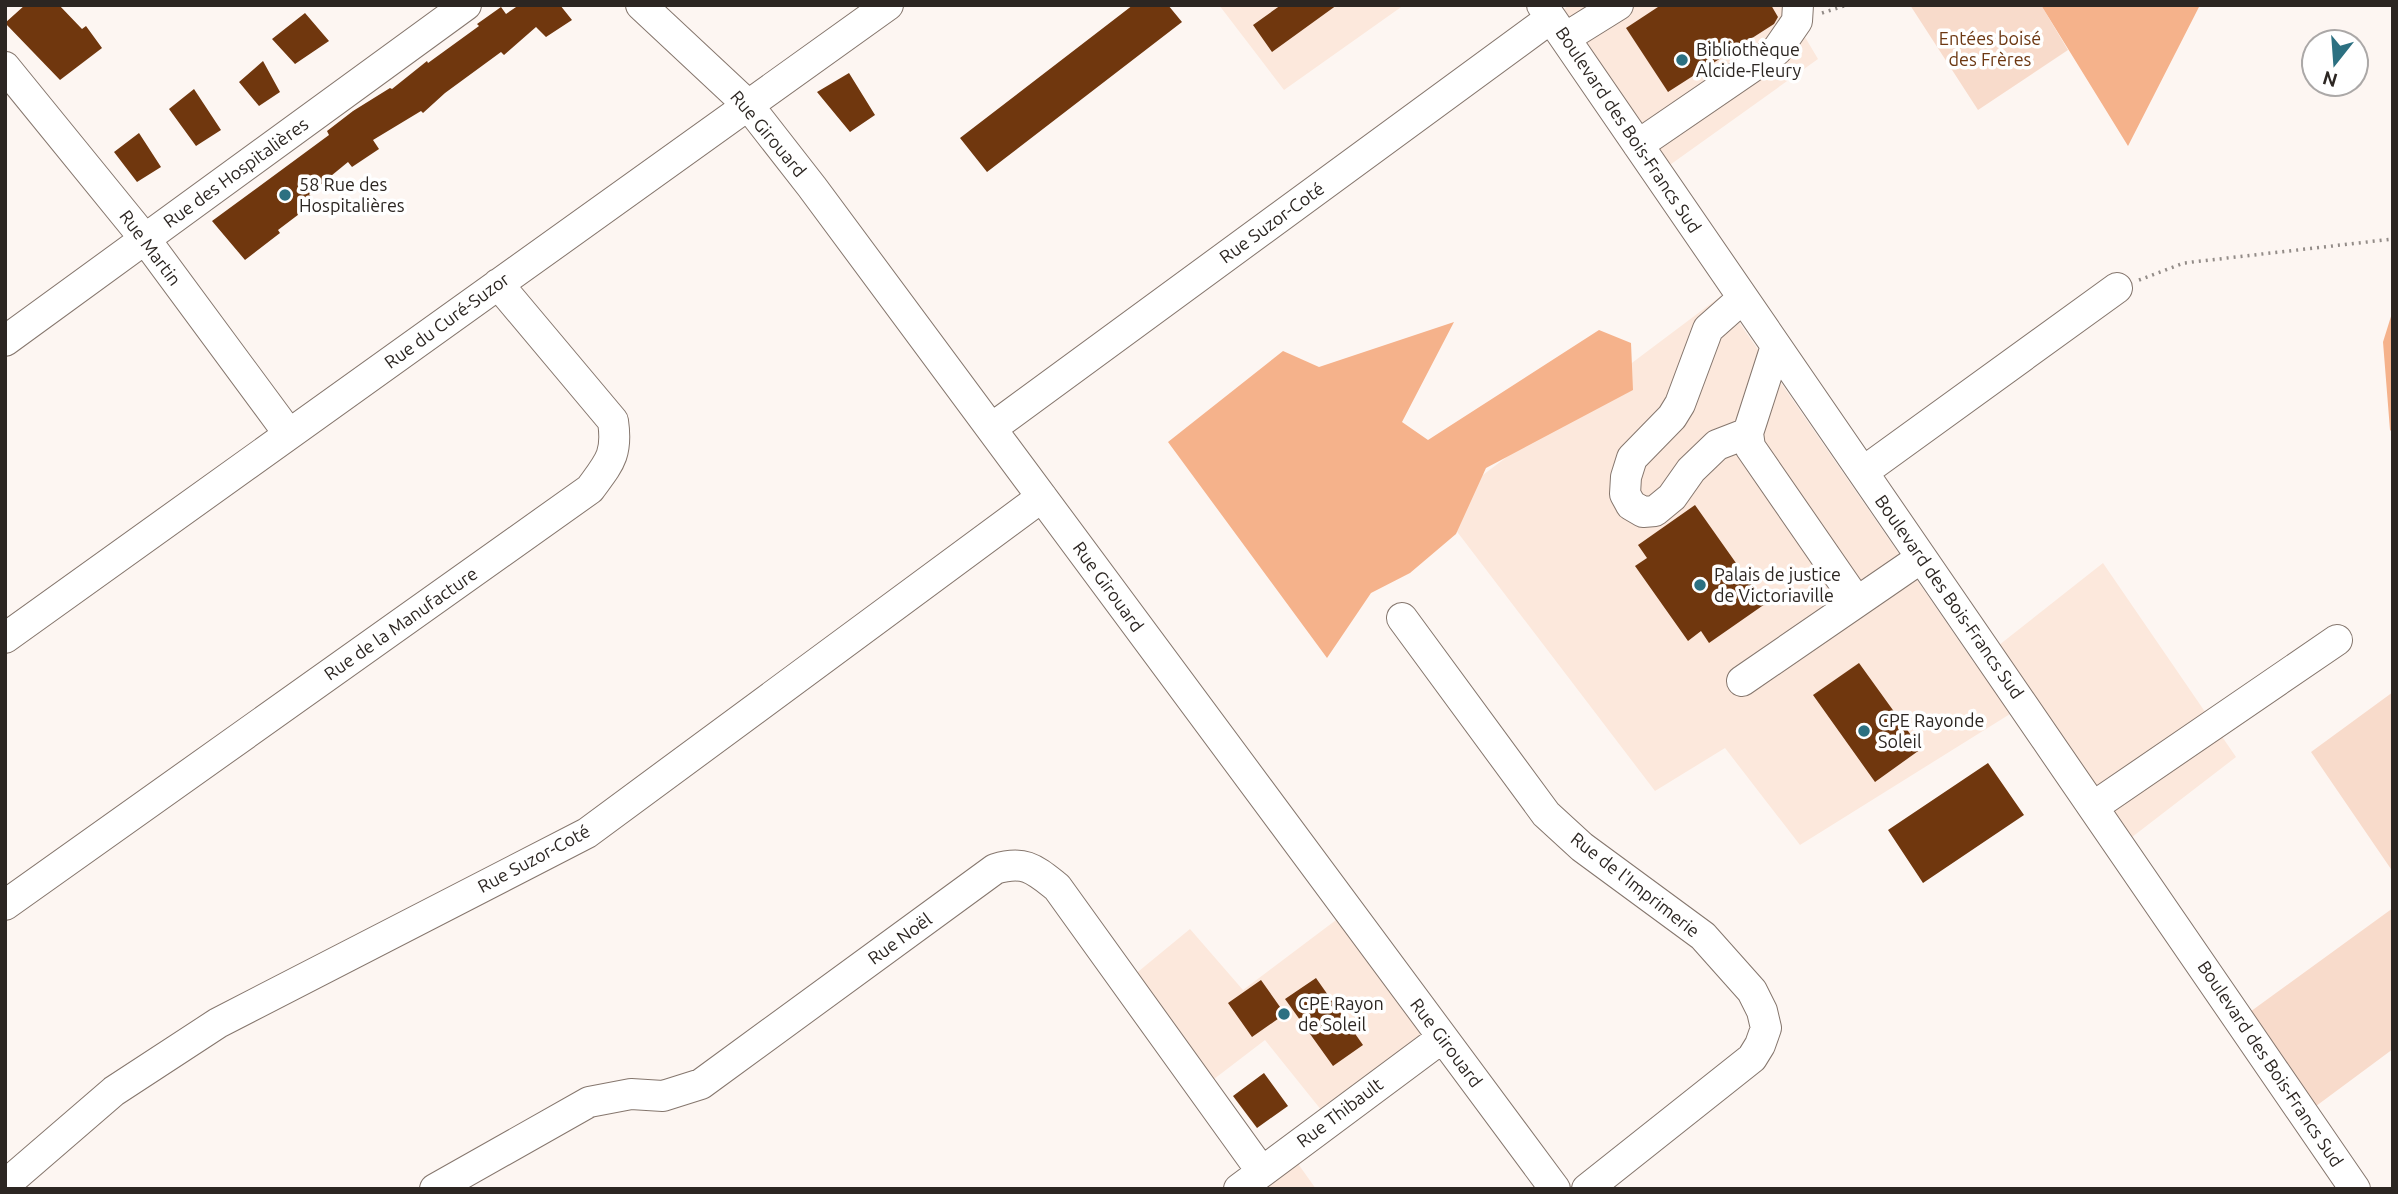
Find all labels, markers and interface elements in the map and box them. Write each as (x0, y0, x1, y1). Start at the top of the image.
street label: Boulevard des Bois-Francs Sud (1552, 23, 1705, 236)
park label: Entées boisé des Frères (1939, 28, 2041, 69)
north arrow (2300, 28, 2370, 98)
place label: Bibliothèque Alcide-Fleury (1696, 39, 1801, 80)
marker: Bibliothèque Alcide-Fleury (1674, 52, 1690, 68)
text: N (2320, 67, 2340, 92)
street label: Rue Girouard (727, 86, 811, 180)
street label: Rue des Hospitalières (159, 113, 312, 231)
place label: 58 Rue des Hospitalières (299, 174, 405, 215)
street label: Rue Suzor-Coté (1215, 178, 1328, 267)
marker: 58 Rue des Hospitalières (277, 187, 293, 203)
street label: Rue Martin (116, 206, 186, 289)
street label: Rue du Curé-Suzor (380, 268, 513, 372)
street label: Boulevard des Bois-Francs Sud (1872, 491, 2028, 702)
street label: Rue Girouard (1070, 538, 1148, 635)
street label: Rue de la Manufacture (320, 563, 481, 684)
place label: Palais de justice de Victoriaville (1714, 564, 1841, 605)
marker: Palais de justice de Victoriaville (1692, 577, 1708, 593)
place label: CPE Rayonde Soleil (1878, 710, 1984, 751)
marker: CPE Rayonde Soleil (1856, 723, 1872, 739)
street label: Rue Suzor-Coté (474, 820, 593, 896)
street label: Rue de l'Imprimerie (1567, 828, 1704, 941)
street label: Rue Noël (864, 908, 935, 968)
street label: Boulevard des Bois-Francs Sud (2194, 957, 2347, 1170)
place label: CPE Rayon de Soleil (1298, 993, 1384, 1034)
street label: Rue Girouard (1407, 994, 1487, 1091)
marker: CPE Rayon de Soleil (1276, 1006, 1292, 1022)
street label: Rue Thibault (1293, 1074, 1386, 1151)

